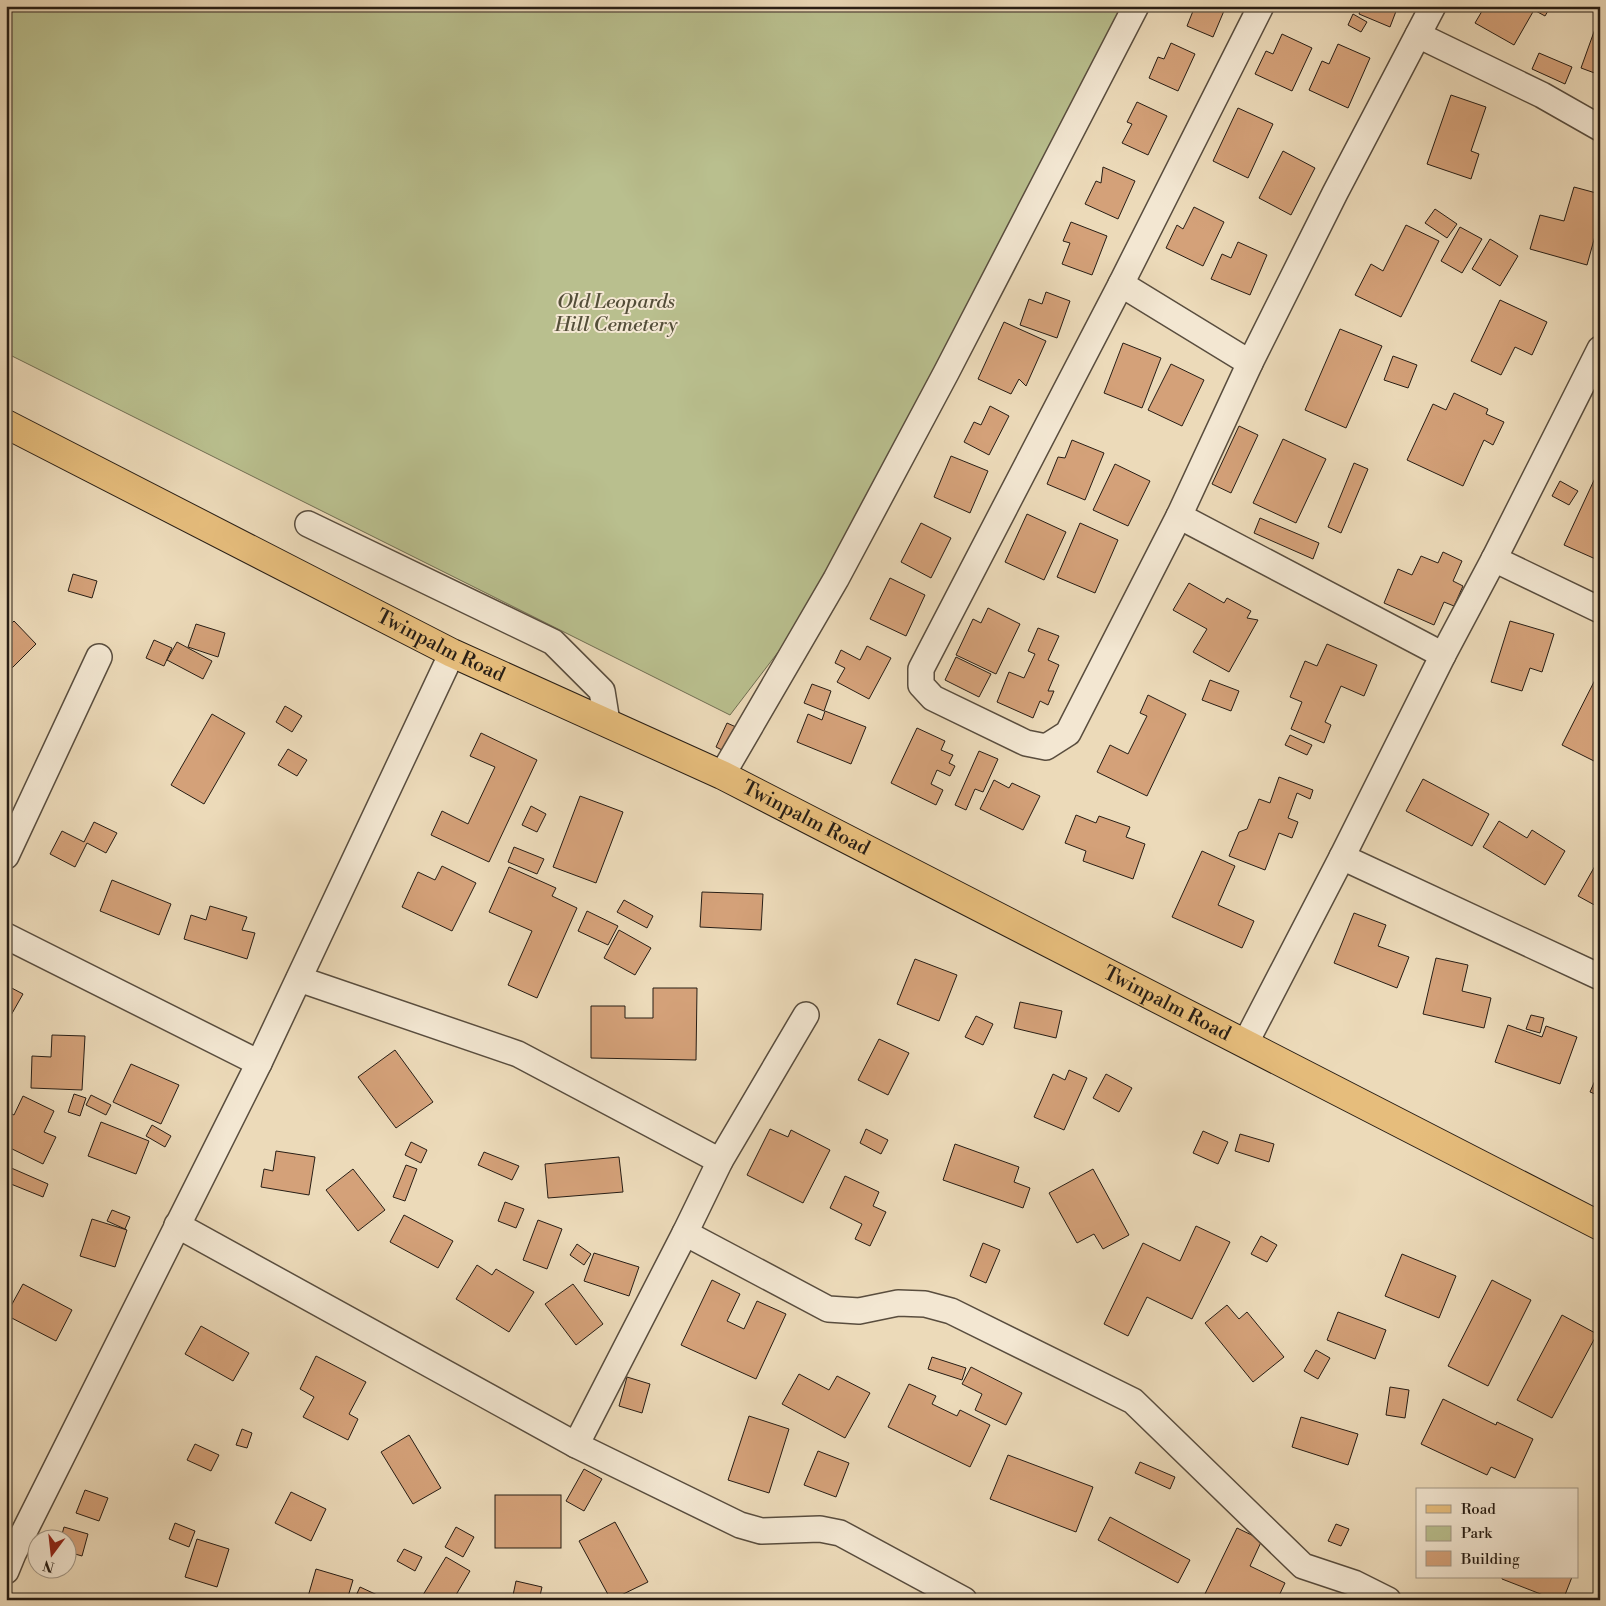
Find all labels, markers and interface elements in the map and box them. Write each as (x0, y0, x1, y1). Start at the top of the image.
park label: Old Leopards Hill Cemetery (554, 290, 678, 338)
street label: Twinpalm Road (372, 604, 509, 688)
street label: Twinpalm Road (738, 775, 875, 862)
street label: Twinpalm Road (1099, 960, 1236, 1047)
legend (1416, 1488, 1578, 1578)
text: Road (1461, 1500, 1496, 1519)
text: Park (1461, 1524, 1493, 1543)
north arrow (28, 1528, 78, 1578)
text: Building (1460, 1550, 1520, 1569)
text: N (41, 1555, 57, 1576)

